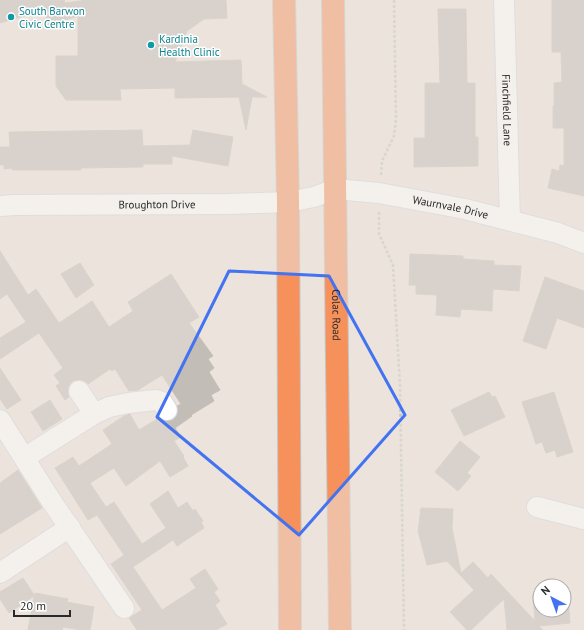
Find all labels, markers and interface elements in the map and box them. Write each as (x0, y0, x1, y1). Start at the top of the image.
place label: South Barwon Civic Centre (19, 4, 85, 31)
marker: South Barwon Civic Centre (6, 12, 16, 22)
place label: Kardinia Health Clinic (159, 32, 220, 59)
marker: Kardinia Health Clinic (146, 40, 156, 50)
street label: Finchfield Lane (499, 74, 515, 146)
street label: Waurnvale Drive (411, 192, 490, 222)
street label: Broughton Drive (118, 197, 196, 212)
street label: Colac Road (329, 289, 344, 341)
north arrow (532, 578, 572, 618)
text: N (538, 583, 553, 598)
scale bar (14, 592, 70, 618)
text: 20 m (20, 598, 46, 613)

